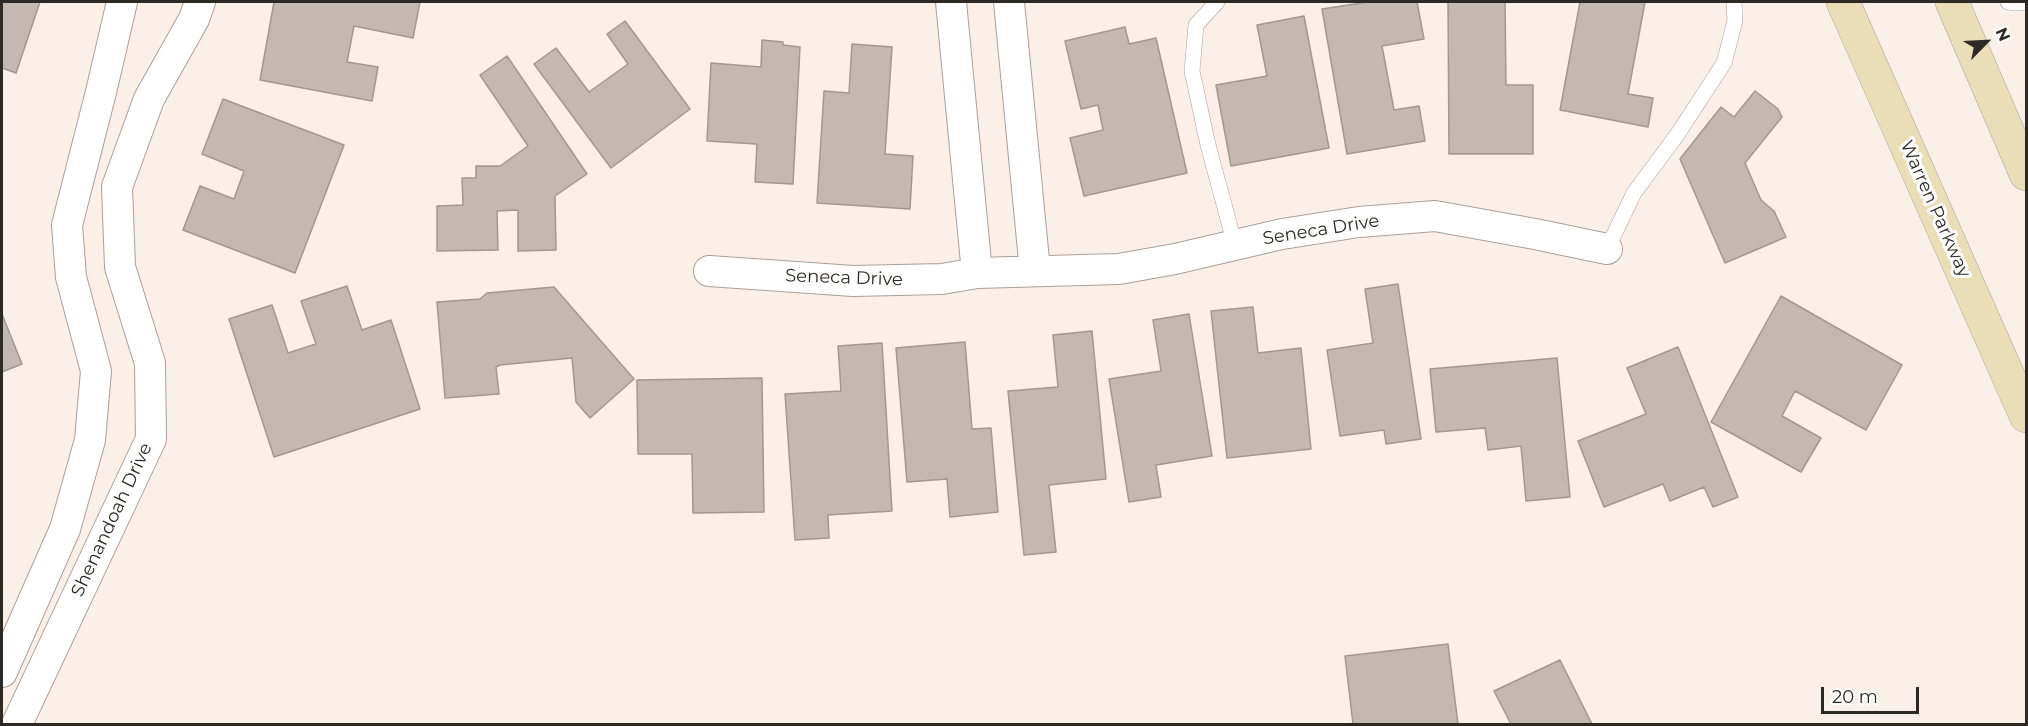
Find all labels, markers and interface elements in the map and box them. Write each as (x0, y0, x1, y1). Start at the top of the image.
north arrow (1956, 12, 2016, 72)
text: N (1992, 25, 2014, 44)
street label: Warren Parkway (1895, 137, 1975, 281)
street label: Seneca Drive (1261, 210, 1381, 250)
street label: Seneca Drive (785, 265, 903, 291)
street label: Shenandoah Drive (67, 440, 157, 600)
scale bar (1824, 675, 1922, 713)
text: 20 m (1832, 686, 1878, 708)

